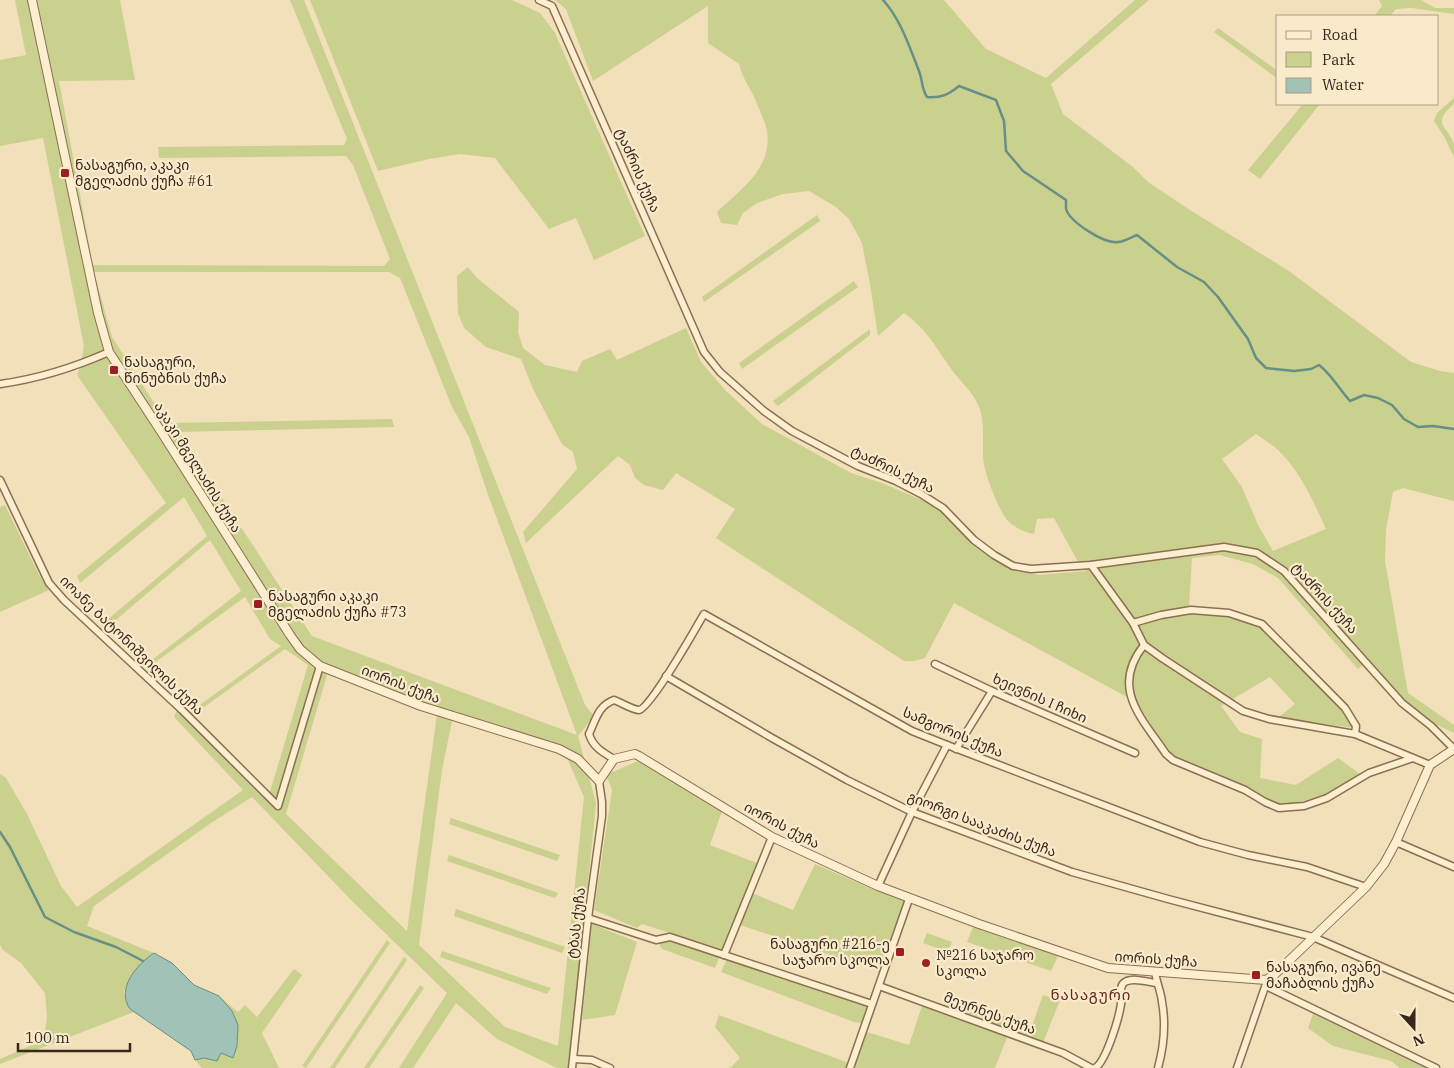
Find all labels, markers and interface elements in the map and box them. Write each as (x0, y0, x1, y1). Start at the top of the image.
legend (1276, 15, 1439, 105)
text: Road (1322, 25, 1358, 44)
text: Park (1322, 50, 1355, 69)
text: Water (1322, 75, 1364, 94)
street label: ტაძრის ქუჩა (611, 125, 665, 215)
place label: ნასაგური, აკაკი მგელაძის ქუჩა #61 (75, 156, 214, 190)
marker: ნასაგური, აკაკი მგელაძის ქუჩა #61 (59, 167, 71, 179)
place label: ნასაგური, წინუბნის ქუჩა (124, 353, 227, 387)
marker: ნასაგური, წინუბნის ქუჩა (108, 364, 120, 376)
street label: აკაკი მგელაძის ქუჩა (150, 398, 246, 536)
street label: ტაძრის ქუჩა (848, 441, 938, 497)
street label: ტაძრის ქუჩა (1288, 558, 1362, 638)
street label: იოანე ბატონიშვილის ქუჩა (56, 571, 208, 719)
place label: ნასაგური აკაკი მგელაძის ქუჩა #73 (268, 587, 407, 621)
marker: ნასაგური აკაკი მგელაძის ქუჩა #73 (252, 598, 264, 610)
street label: იორის ქუჩა (359, 661, 443, 707)
street label: ხეივნის I ჩიხი (990, 669, 1090, 727)
street label: სამგორის ქუჩა (900, 703, 1006, 761)
street label: გიორგი სააკაძის ქუჩა (905, 787, 1059, 861)
street label: იორის ქუჩა (741, 798, 823, 852)
street label: ტბას ქუჩა (563, 886, 589, 960)
place label: ნასაგური #216-ე საჯარო სკოლა (770, 935, 890, 969)
marker: ნასაგური #216-ე საჯარო სკოლა (894, 946, 906, 958)
place label: №216 საჯარო სკოლა (936, 946, 1034, 980)
street label: იორის ქუჩა (1114, 947, 1198, 971)
marker: №216 საჯარო სკოლა (920, 957, 932, 969)
place label: ნასაგური, ივანე მაჩაბლის ქუჩა (1266, 958, 1381, 992)
marker: ნასაგური, ივანე მაჩაბლის ქუჩა (1250, 969, 1262, 981)
district label: ნასაგური (1051, 985, 1131, 1004)
street label: მეურნეს ქუჩა (941, 988, 1039, 1038)
north arrow (1389, 1003, 1439, 1053)
scale bar (18, 1020, 130, 1052)
text: 100 m (25, 1028, 70, 1047)
text: N (1410, 1030, 1427, 1051)

